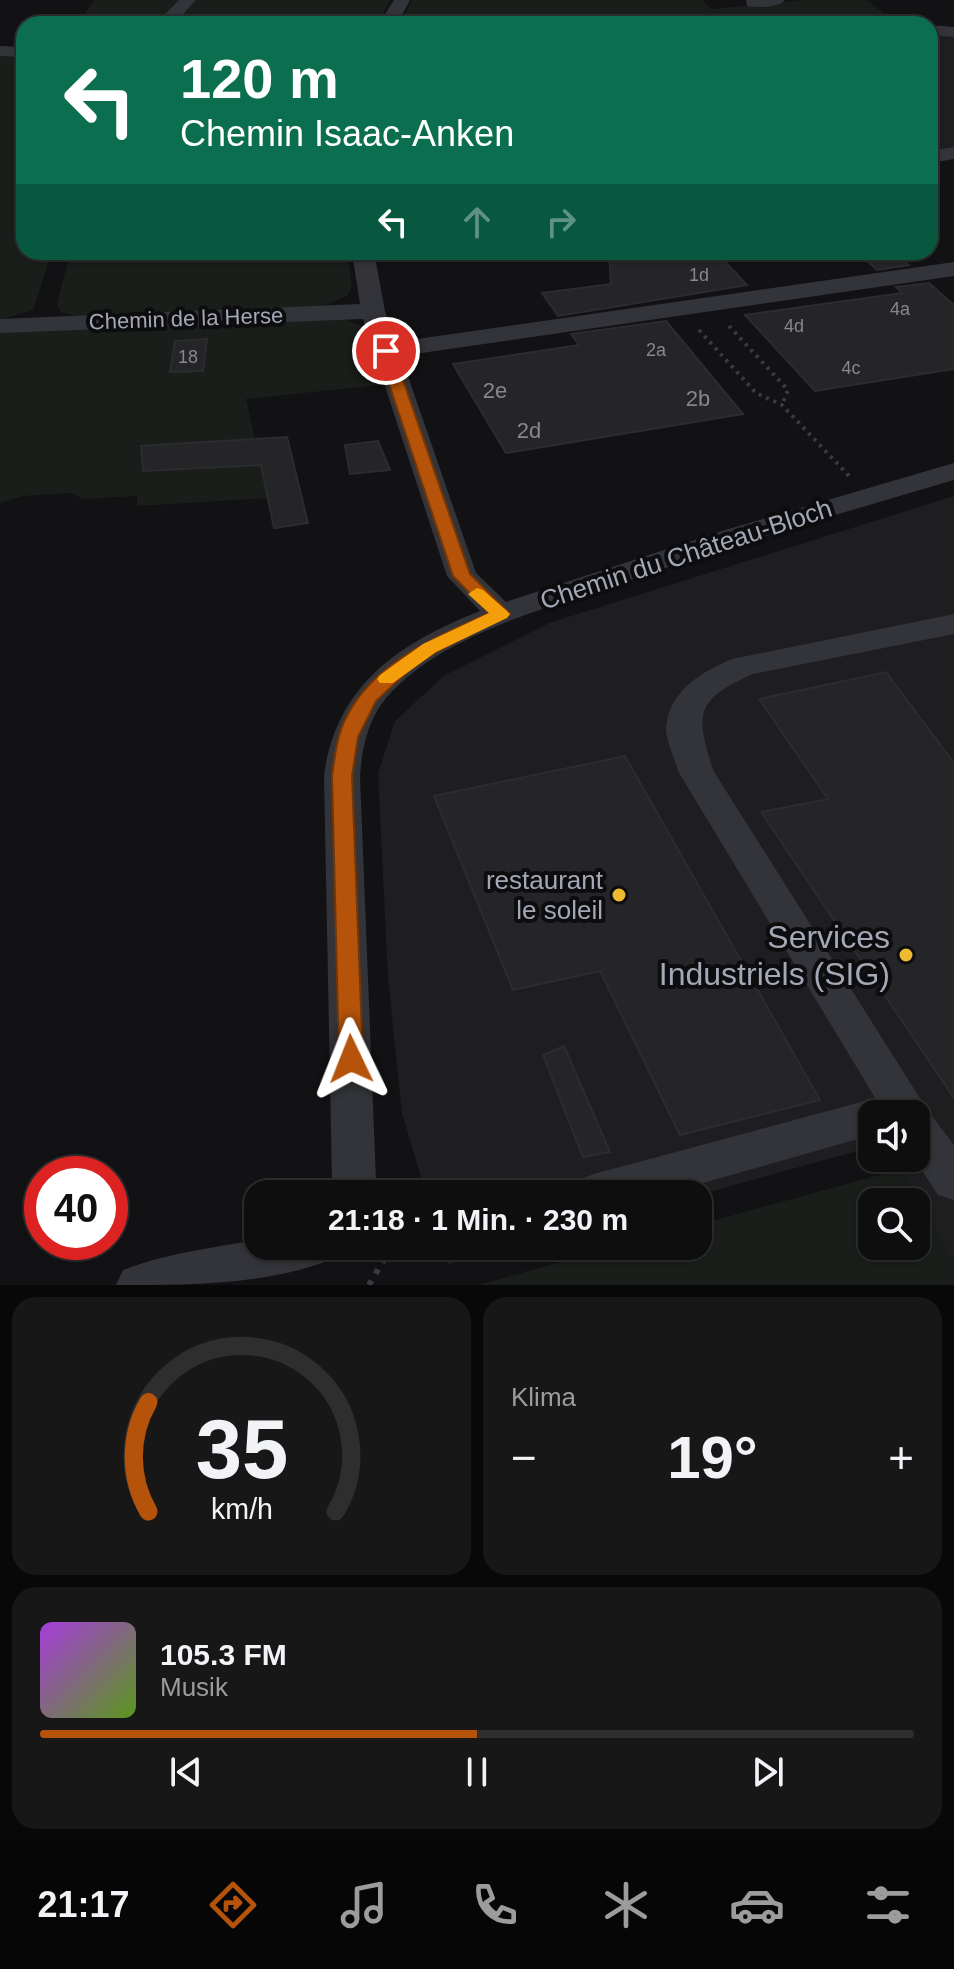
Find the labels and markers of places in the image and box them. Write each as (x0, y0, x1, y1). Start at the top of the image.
pin (352, 317, 420, 385)
place label: restaurant le soleil (486, 865, 604, 925)
marker: restaurant le soleil (610, 886, 628, 904)
place label: Services Industriels (SIG) (659, 919, 890, 992)
marker: Services Industriels (SIG) (897, 946, 915, 964)

